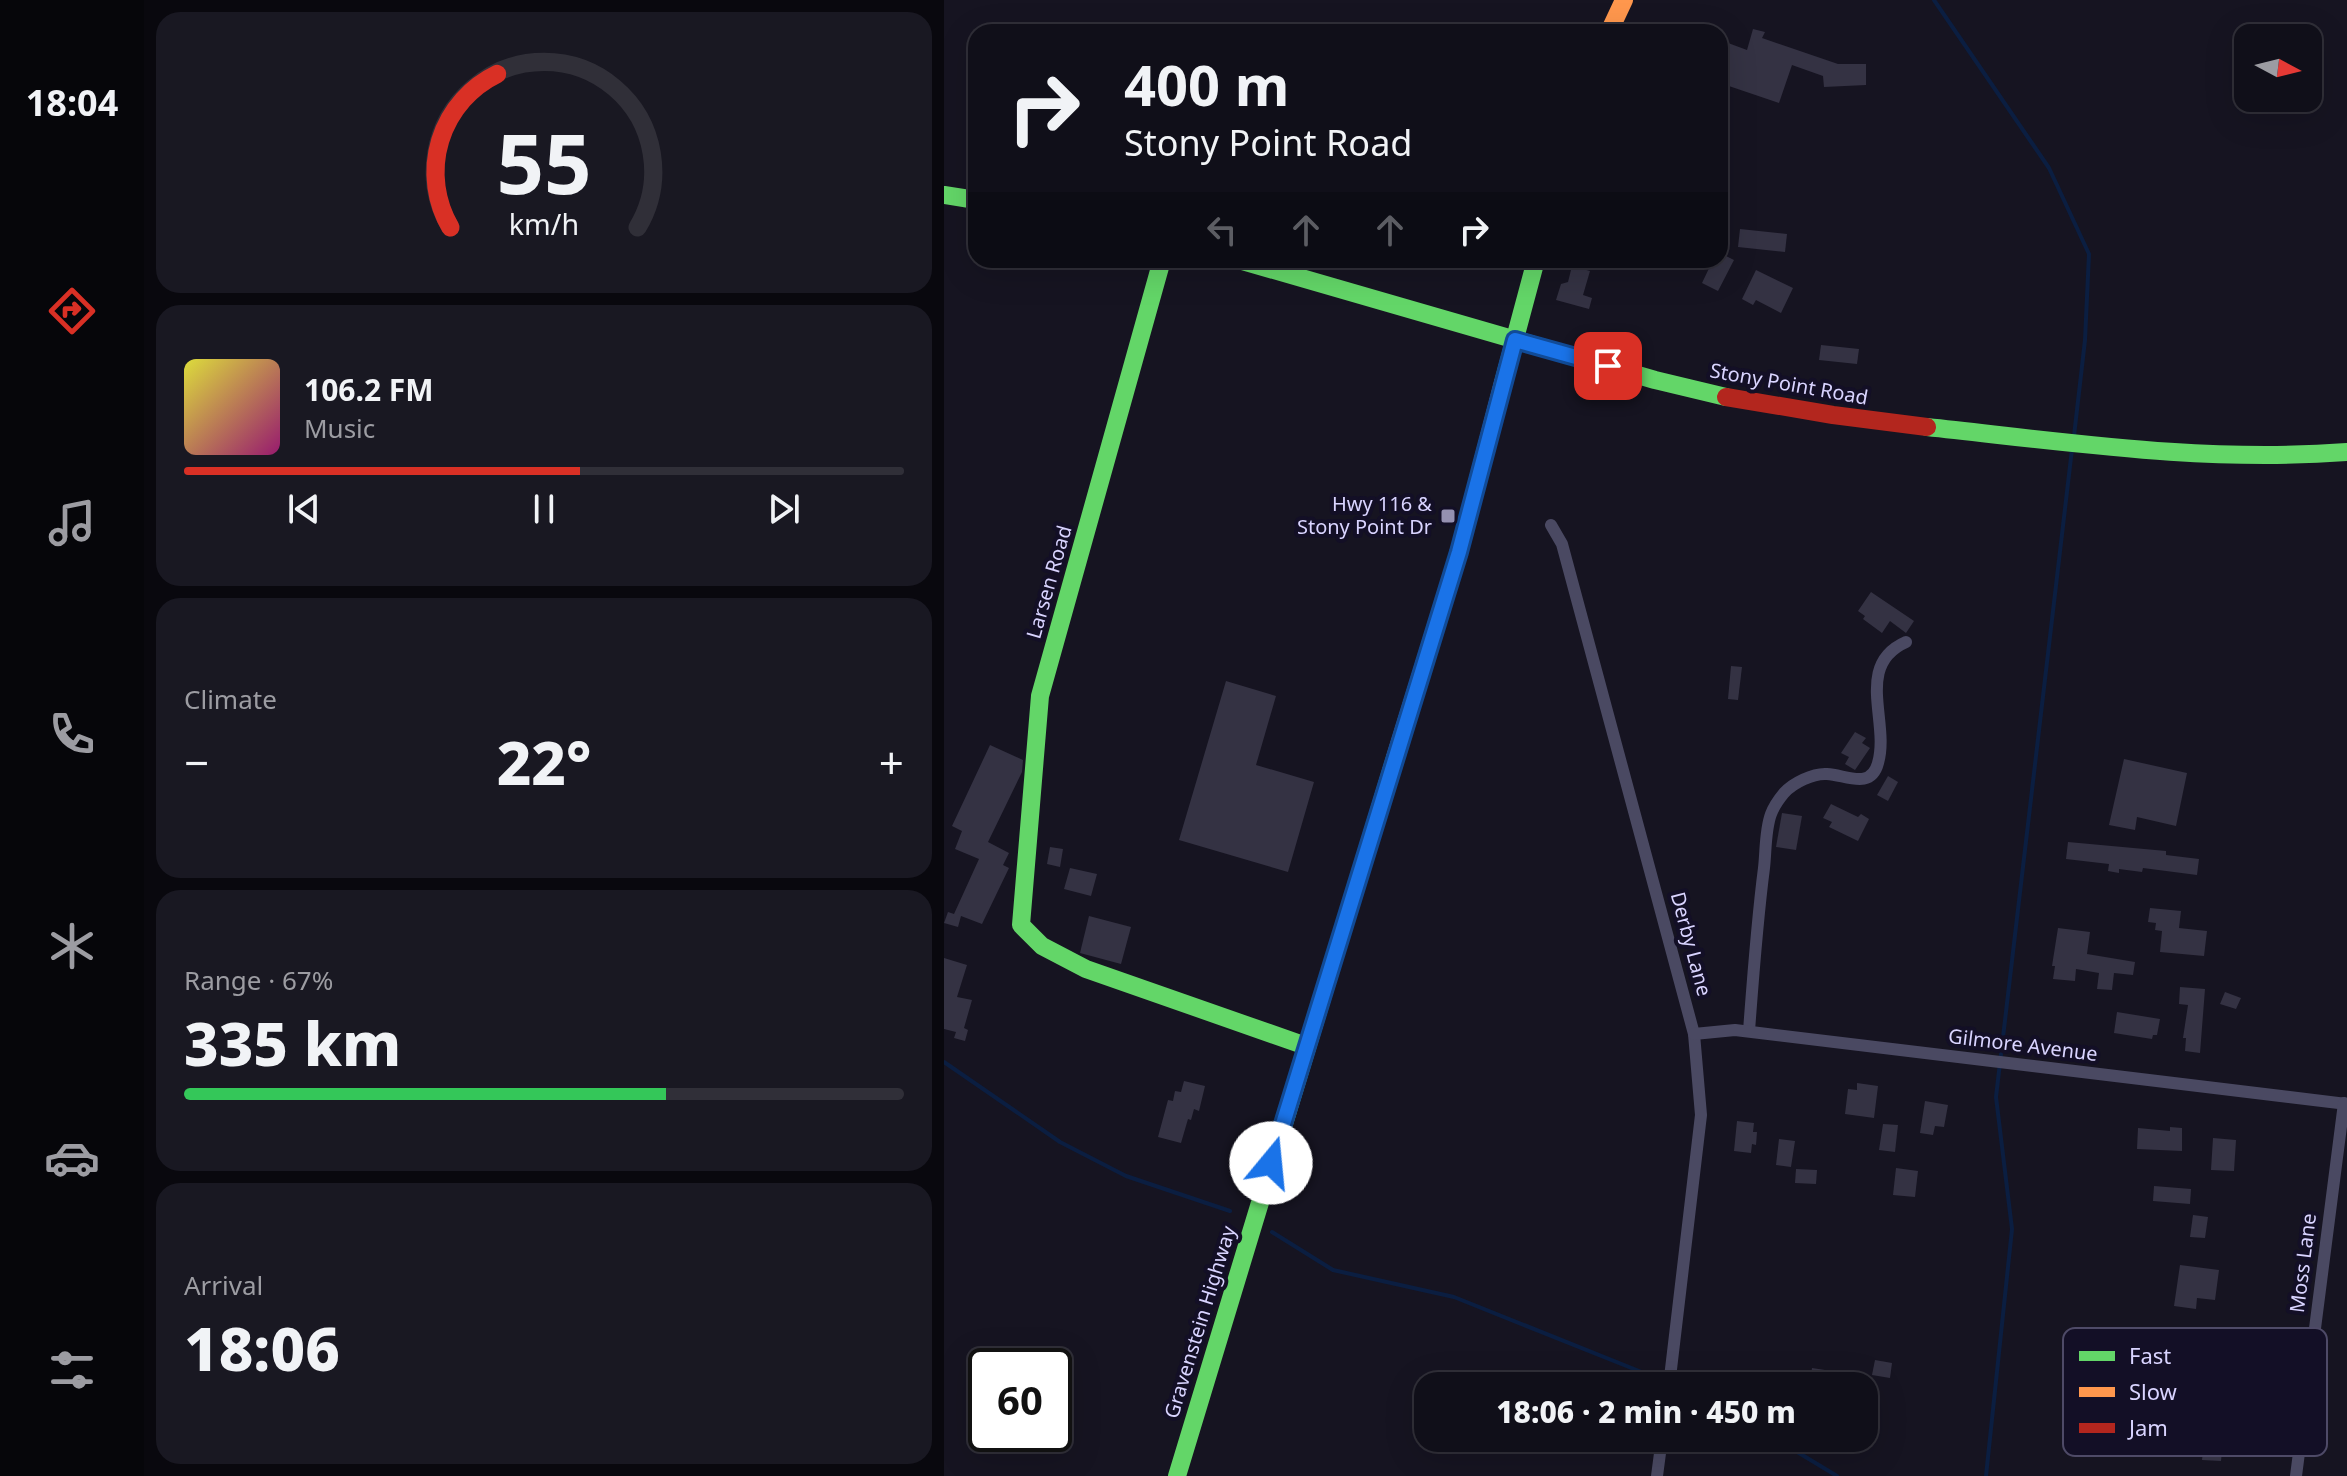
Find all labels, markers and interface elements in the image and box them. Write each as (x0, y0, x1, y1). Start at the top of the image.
north arrow (2234, 24, 2322, 112)
map controls (2234, 24, 2322, 112)
text: 400 m (1124, 46, 1289, 122)
icon: right (992, 56, 1096, 160)
text: 18:04 (26, 78, 118, 127)
text: 55 (496, 105, 592, 218)
text: Stony Point Road (1124, 118, 1412, 167)
text: km/h (509, 205, 579, 244)
icon: left (1200, 208, 1244, 252)
icon: ahead (1284, 208, 1328, 252)
icon: ahead (1368, 208, 1412, 252)
icon: right (1452, 208, 1496, 252)
icon: directions (44, 283, 100, 339)
pin (1574, 332, 1642, 400)
icon: arrive (1586, 344, 1630, 388)
street label: Stony Point Road (1708, 356, 1870, 411)
text: 106.2 FM (304, 369, 434, 410)
text: Music (304, 410, 375, 446)
icon: previous (282, 487, 326, 531)
icon: pause (522, 487, 566, 531)
icon: next (762, 487, 806, 531)
place label: Hwy 116 & Stony Point Dr (1297, 490, 1432, 540)
icon: music (44, 495, 100, 551)
marker: Hwy 116 & Stony Point Dr (1439, 507, 1457, 525)
street label: Larsen Road (1019, 522, 1078, 642)
text: Climate (184, 681, 277, 717)
icon: phone (44, 706, 100, 762)
text: 22° (497, 721, 591, 803)
text: − (184, 732, 209, 792)
text: + (879, 732, 904, 792)
street label: Derby Lane (1665, 889, 1718, 999)
icon: climate (44, 918, 100, 974)
text: Range · 67% (184, 962, 333, 998)
text: 335 km (184, 1002, 401, 1084)
street label: Gilmore Avenue (1947, 1022, 2099, 1067)
position arrow (1229, 1121, 1313, 1205)
icon: car (44, 1130, 100, 1186)
street label: Moss Lane (2283, 1212, 2322, 1314)
street label: Gravenstein Highway (1157, 1222, 1242, 1421)
text: Arrival (184, 1267, 263, 1303)
text: 18:06 (184, 1307, 340, 1389)
legend (2063, 1328, 2327, 1456)
text: Fast (2129, 1340, 2171, 1370)
icon: filters (44, 1342, 100, 1398)
speed limit sign: 60 (968, 1348, 1072, 1452)
text: Slow (2129, 1376, 2178, 1406)
text: 18:06 · 2 min · 450 m (1496, 1391, 1796, 1432)
text: Jam (2127, 1412, 2168, 1442)

